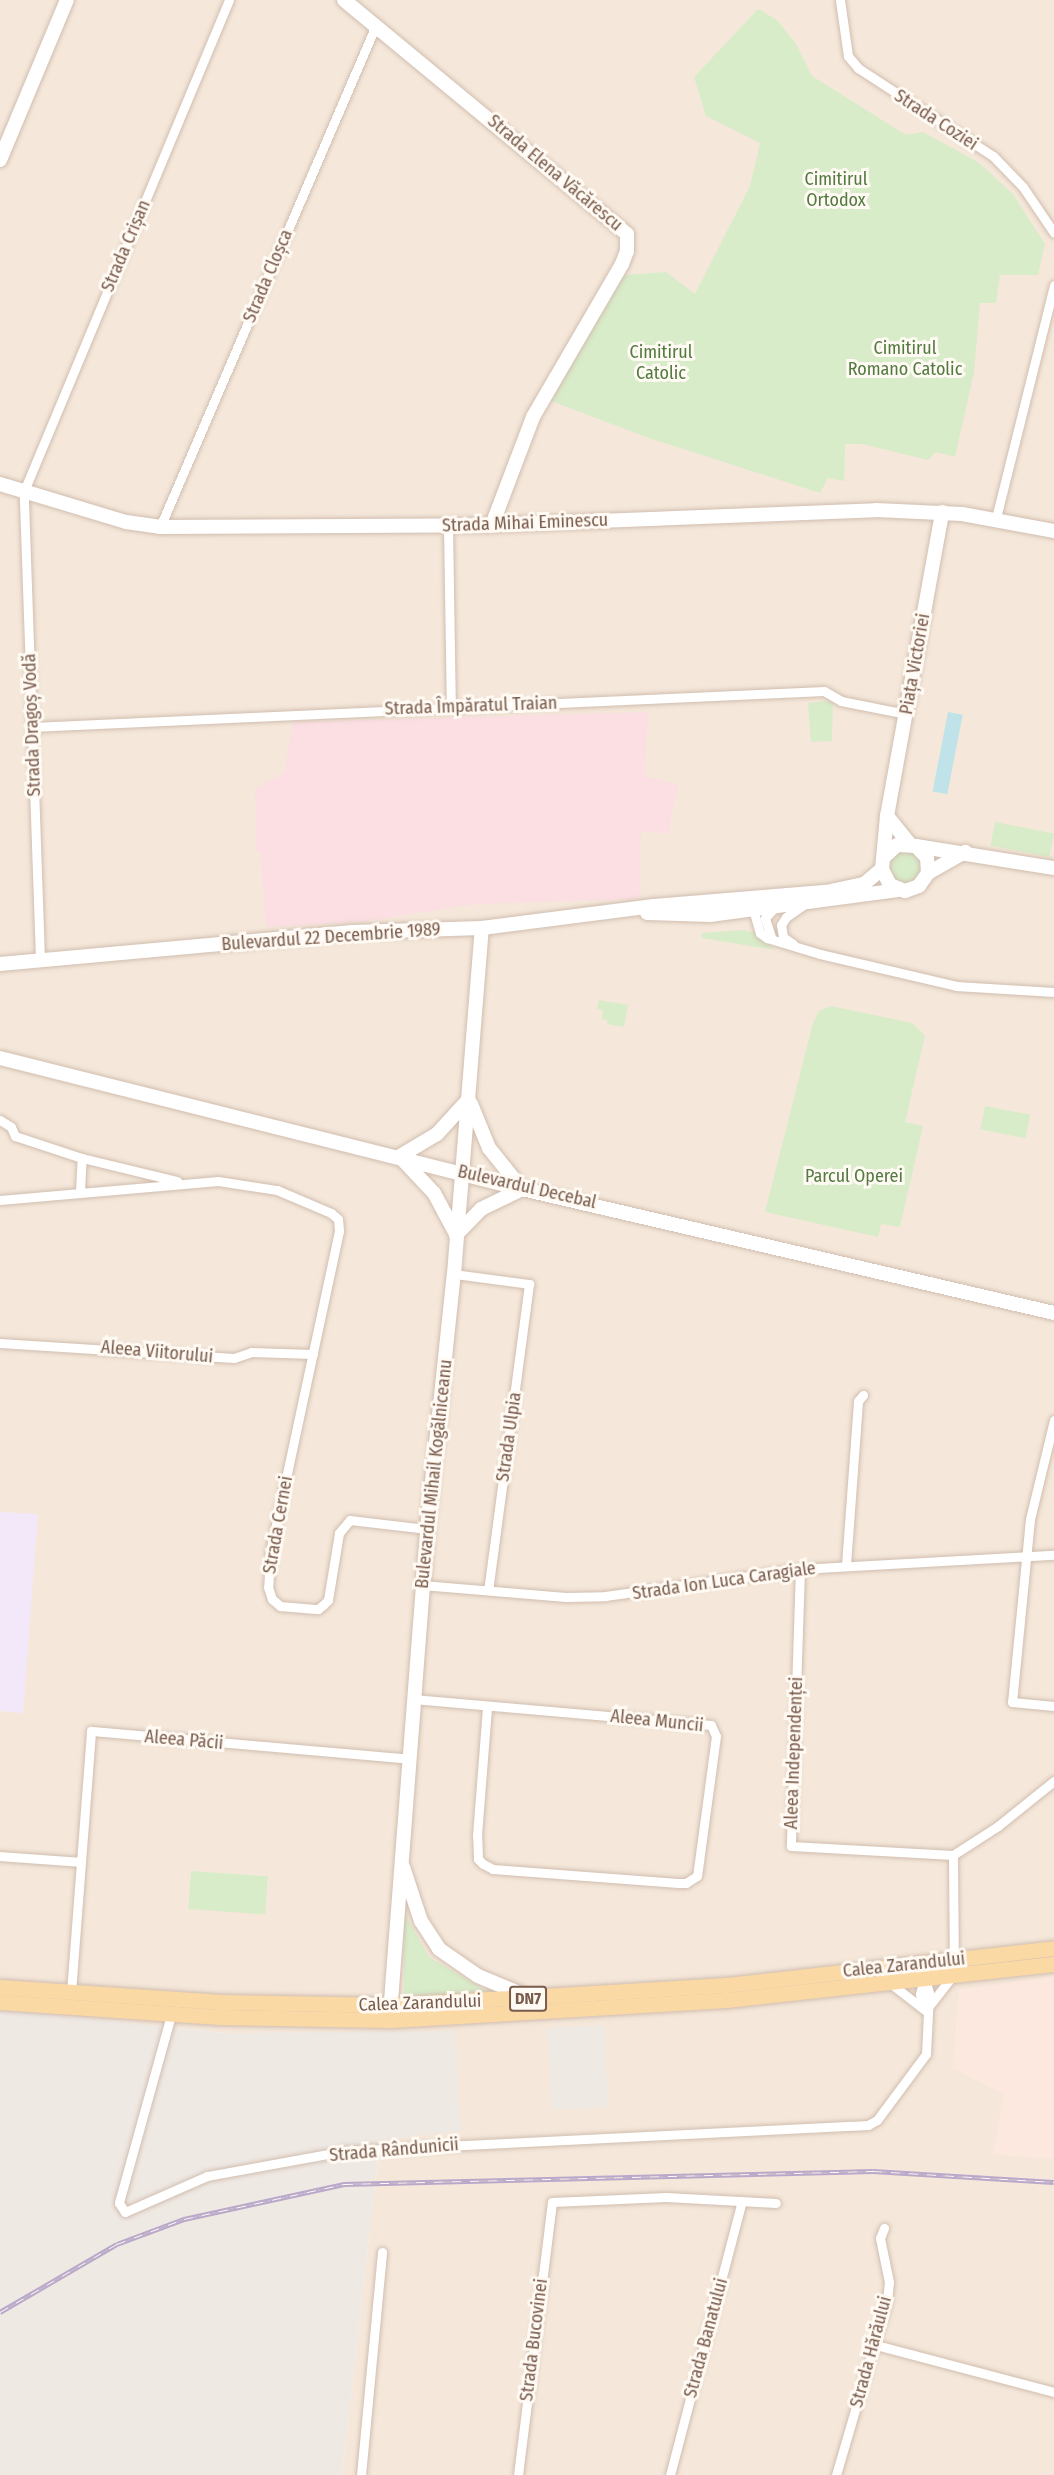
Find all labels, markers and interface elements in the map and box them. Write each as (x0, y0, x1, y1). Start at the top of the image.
street label: Strada Coziei (890, 85, 982, 155)
street label: Strada Elena Văcărescu (483, 110, 627, 236)
park label: Cimitirul Ortodox (805, 169, 867, 212)
street label: Strada Crișan (97, 197, 155, 295)
street label: Strada Cloșca (239, 226, 297, 326)
park label: Cimitirul Romano Catolic (848, 338, 962, 380)
park label: Cimitirul Catolic (630, 342, 692, 385)
street label: Strada Mihai Eminescu (442, 509, 608, 537)
street label: Piața Victoriei (895, 612, 935, 716)
street label: Strada Dragoș Vodă (19, 653, 45, 797)
street label: Strada Împăratul Traian (384, 692, 558, 720)
street label: Bulevardul 22 Decembrie 1989 (221, 919, 441, 955)
street label: Bulevardul Decebal (456, 1161, 598, 1213)
park label: Parcul Operei (805, 1165, 903, 1187)
street label: Aleea Viitorului (100, 1336, 214, 1368)
street label: Bulevardul Mihail Kogălniceanu (411, 1358, 457, 1590)
street label: Strada Ulpia (492, 1391, 526, 1483)
street label: Strada Cernei (259, 1474, 297, 1576)
street label: Strada Ion Luca Caragiale (631, 1557, 817, 1605)
street label: Aleea Independenței (781, 1676, 807, 1830)
street label: Aleea Muncii (609, 1705, 705, 1737)
street label: Aleea Păcii (144, 1726, 224, 1754)
street label: Calea Zarandului (842, 1948, 966, 1982)
road number: DN7 (508, 1986, 548, 2012)
street label: Calea Zarandului (358, 1990, 482, 2016)
street label: Strada Rândunicii (328, 2134, 460, 2166)
street label: Strada Banatului (680, 2276, 732, 2400)
street label: Strada Bucovinei (516, 2277, 552, 2403)
street label: Strada Hărăului (846, 2294, 896, 2410)

